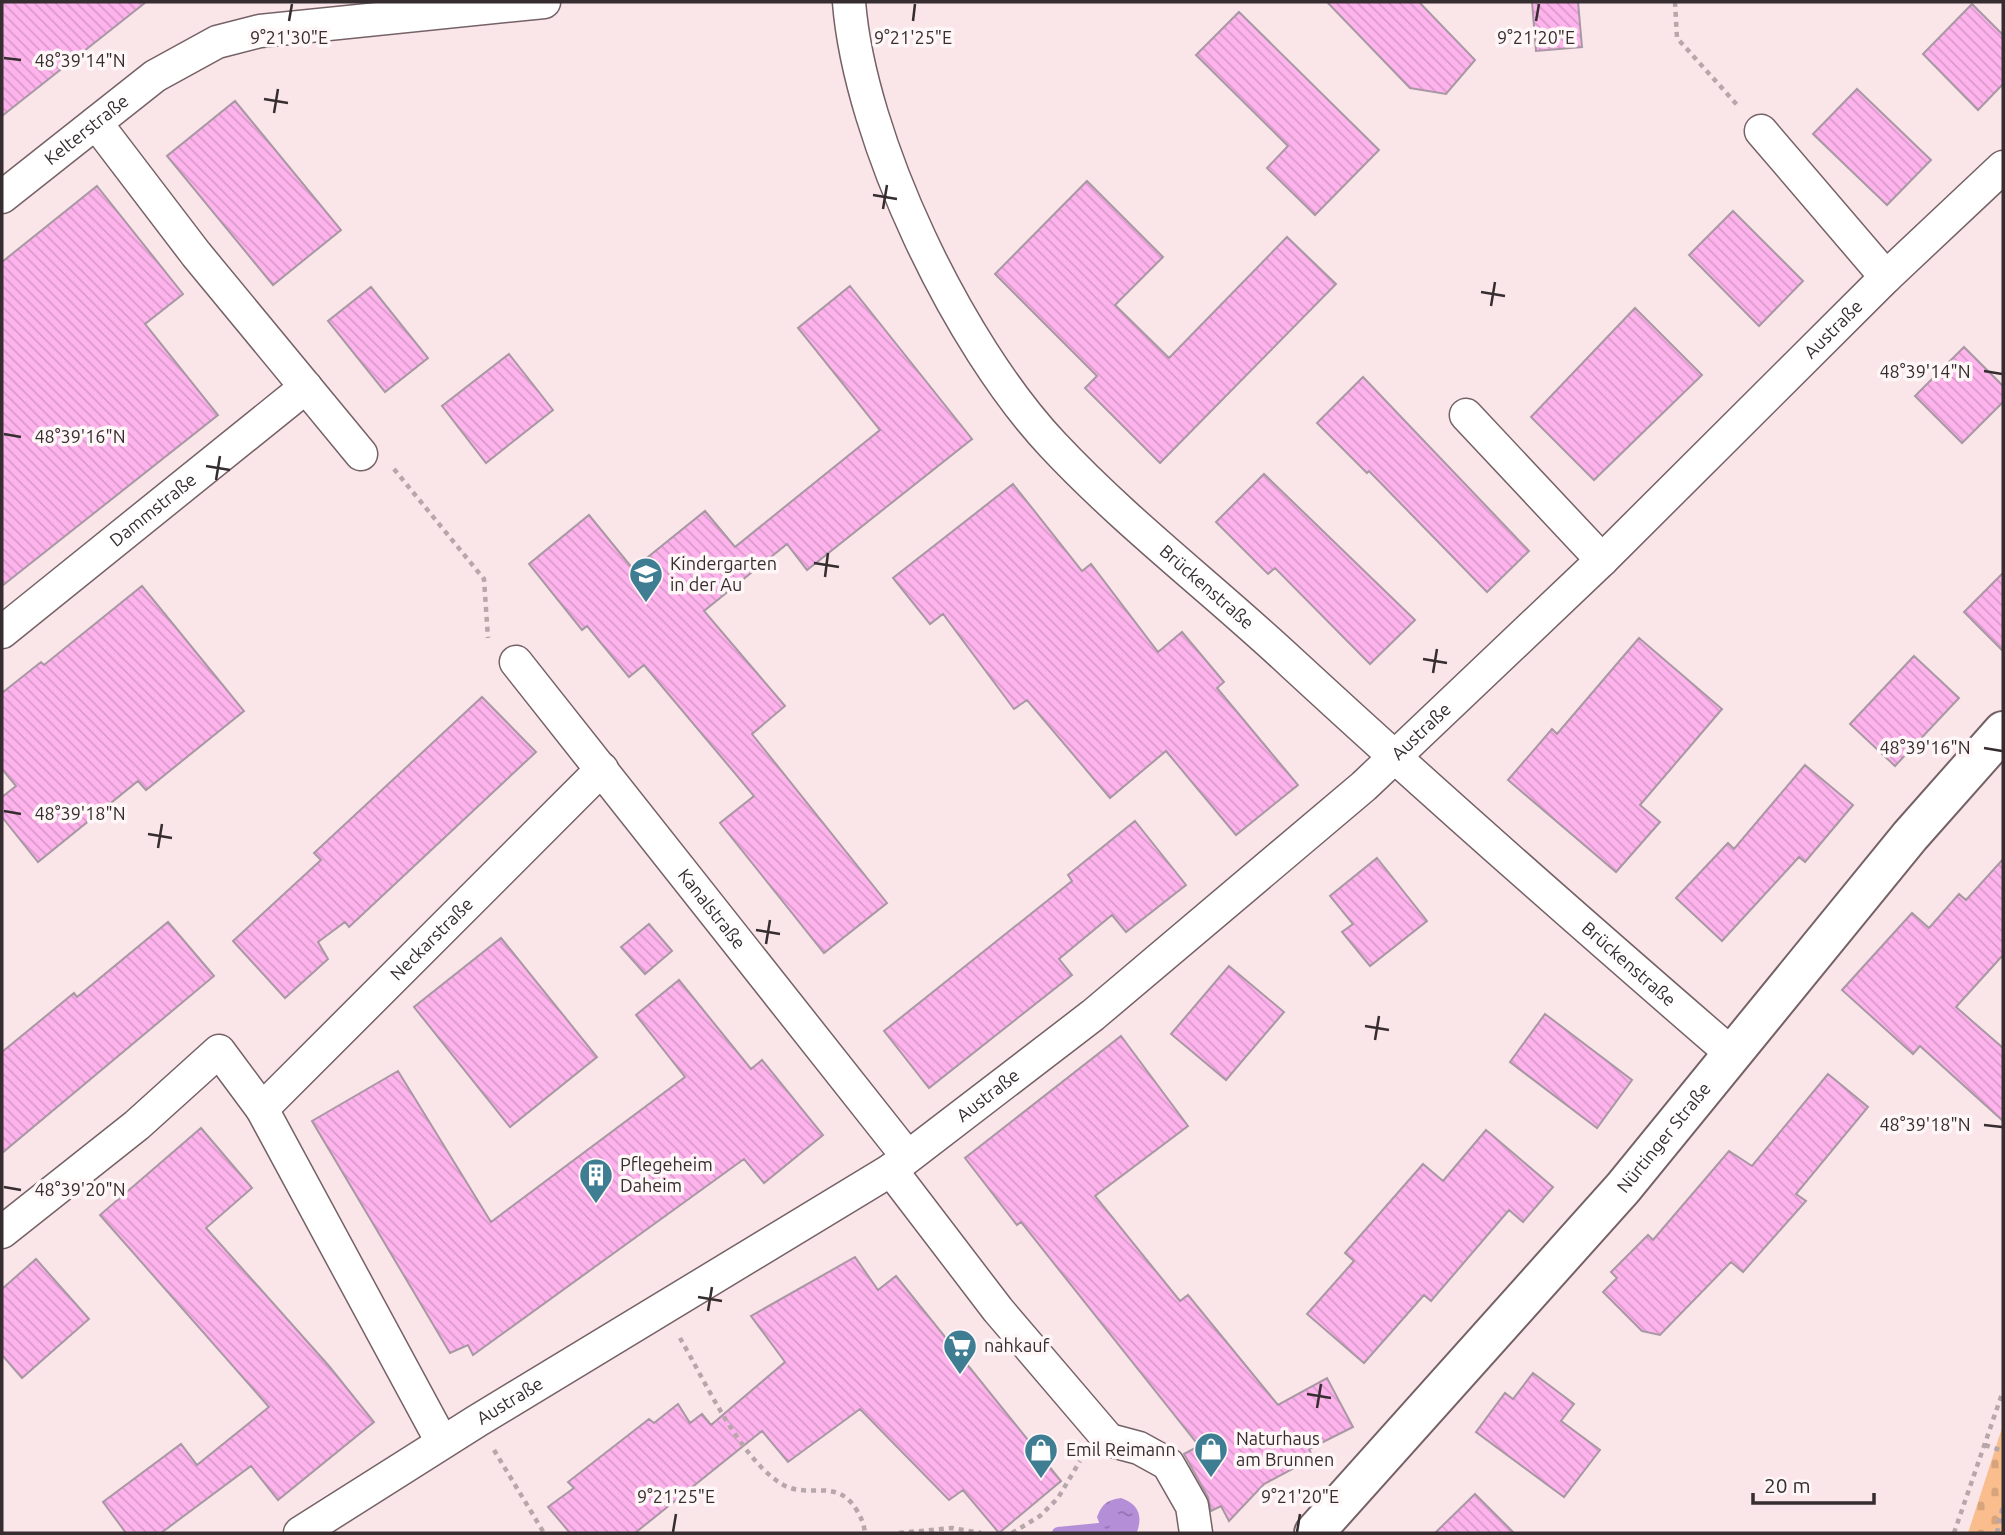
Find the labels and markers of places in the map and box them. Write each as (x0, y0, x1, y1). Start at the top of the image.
place label: Kindergarten in der Au (670, 553, 777, 594)
school or university icon: Kindergarten in der Au (627, 555, 665, 604)
place label: Pflegeheim Daheim (620, 1154, 713, 1195)
building icon: Pflegeheim Daheim (577, 1156, 615, 1205)
supermarket icon: nahkauf (941, 1327, 979, 1376)
place label: nahkauf (984, 1335, 1049, 1355)
place label: Naturhaus am Brunnen (1236, 1428, 1334, 1469)
shop icon: Naturhaus am Brunnen (1192, 1430, 1230, 1479)
shop icon: Emil Reimann (1022, 1431, 1060, 1480)
place label: Emil Reimann (1066, 1439, 1176, 1459)

